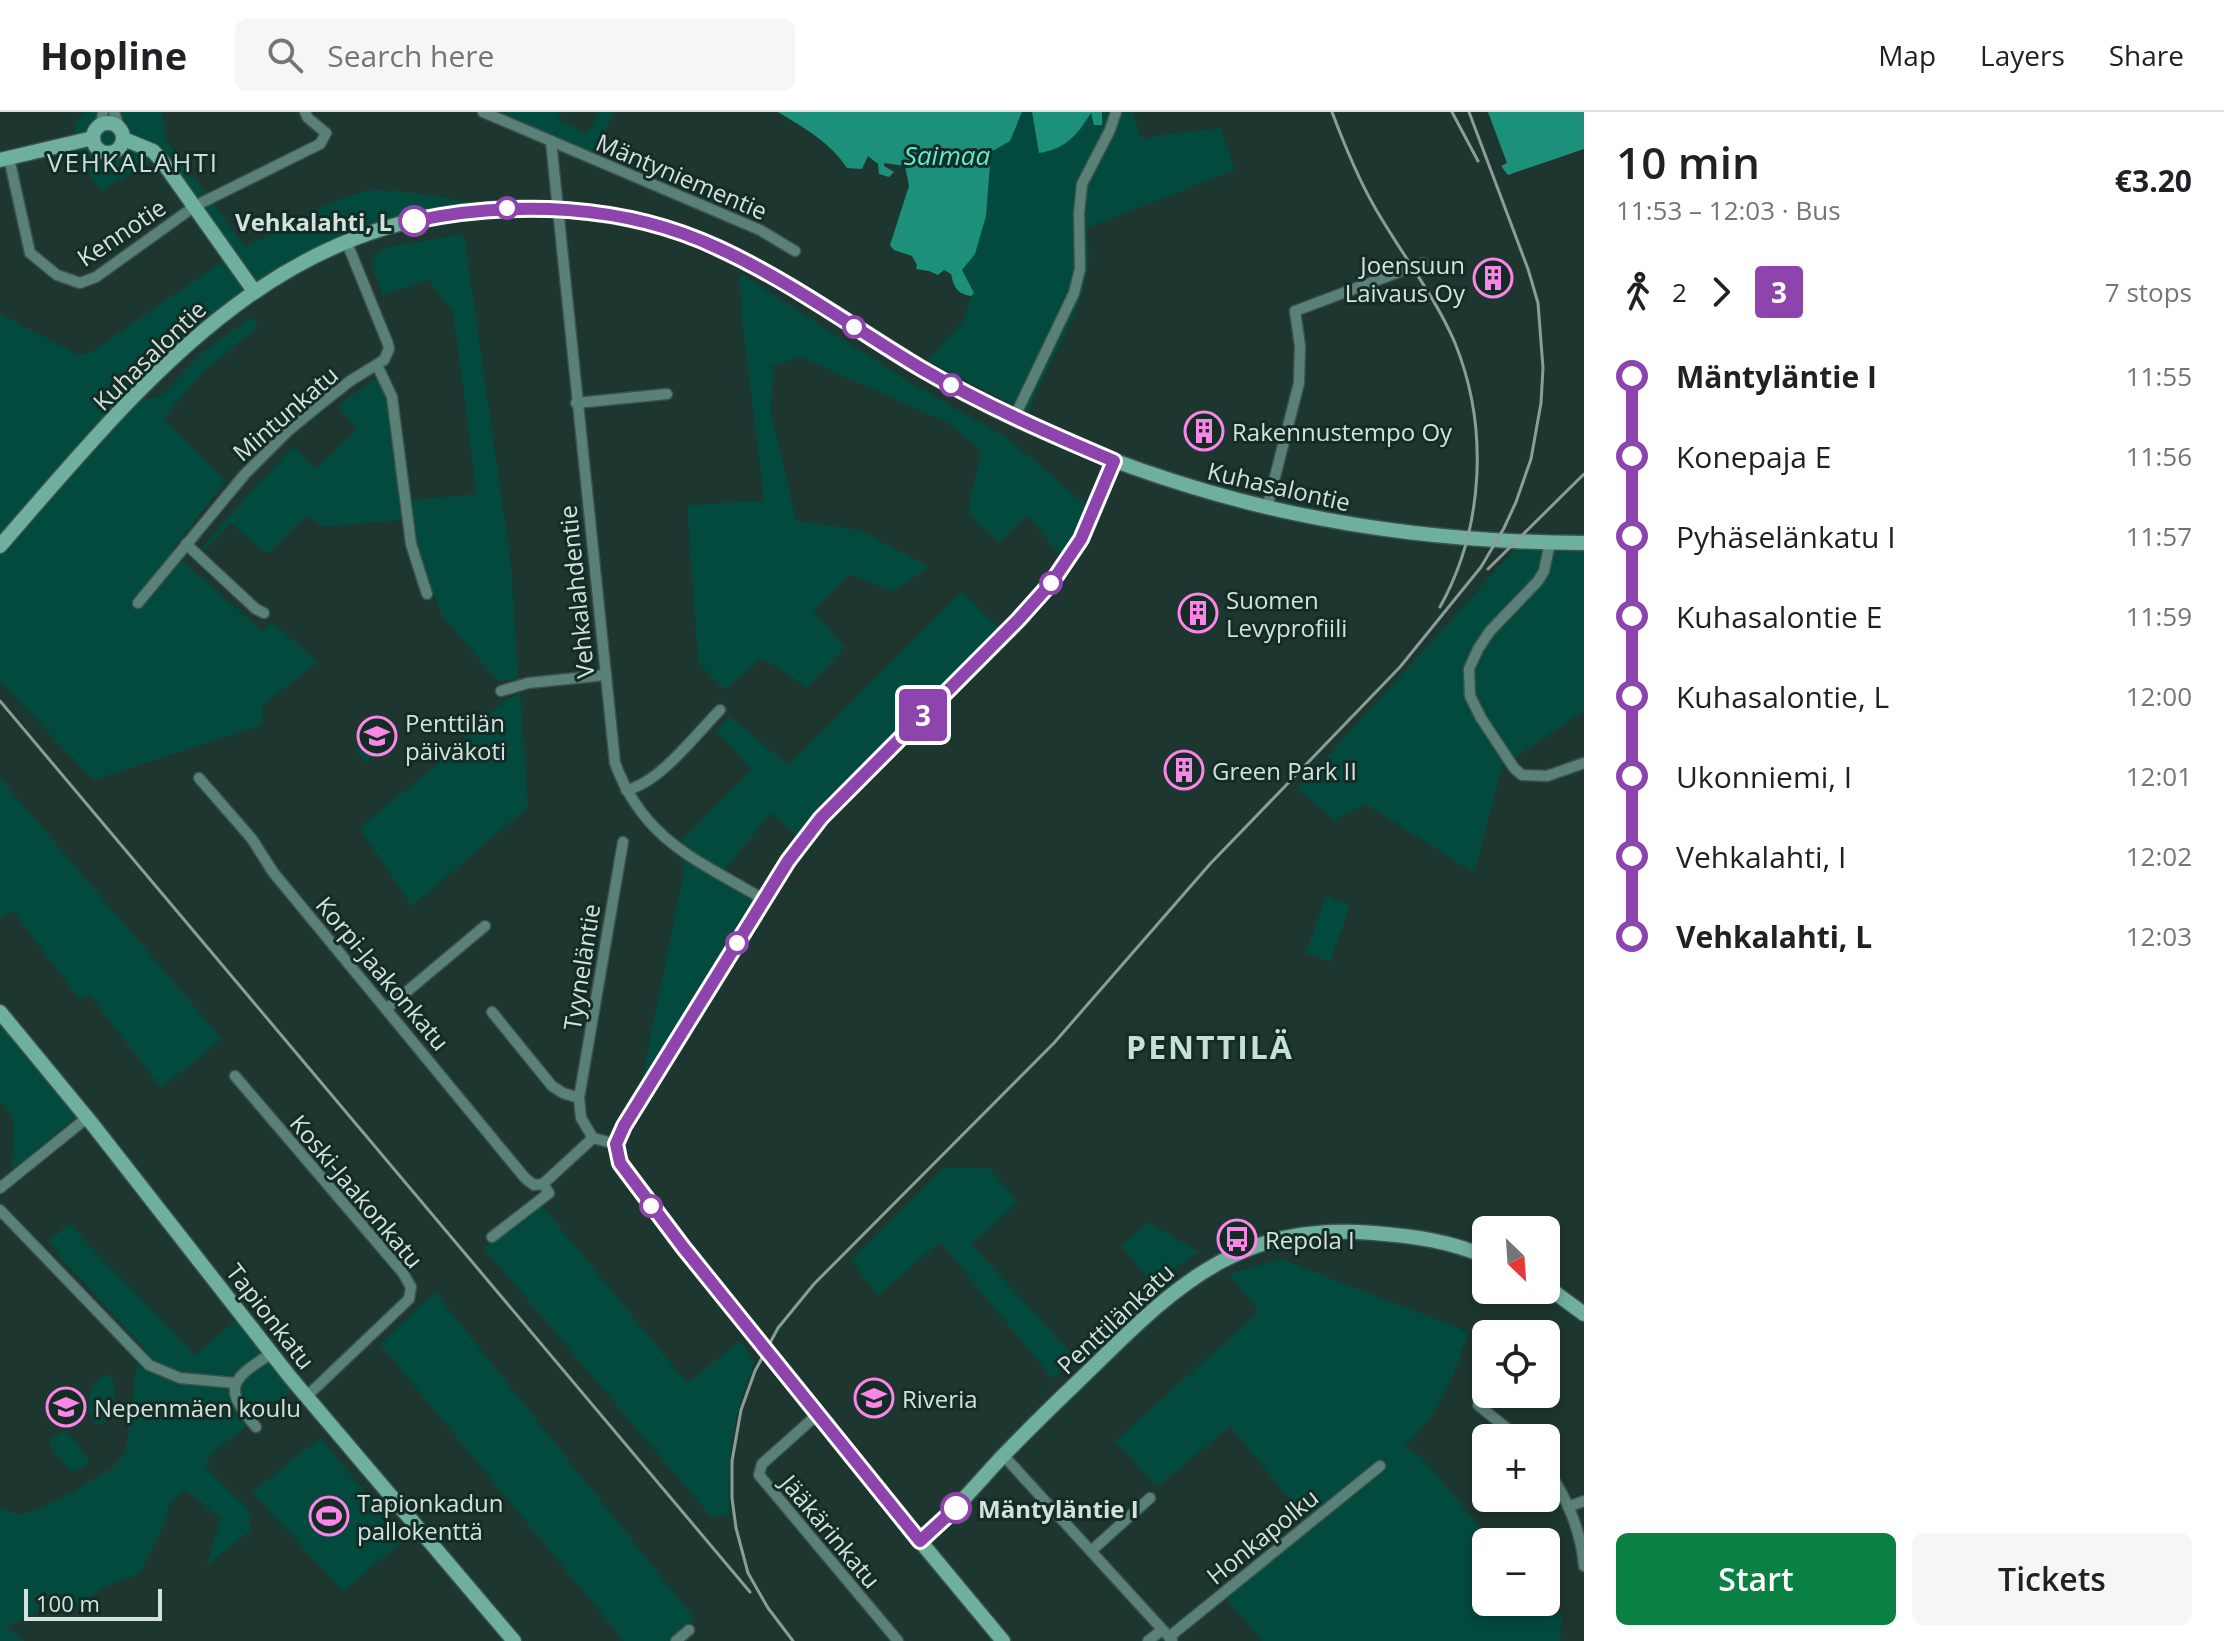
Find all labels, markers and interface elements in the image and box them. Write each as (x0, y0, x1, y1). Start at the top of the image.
search box (235, 19, 795, 91)
text: Hopline (40, 29, 187, 81)
icon: search (263, 33, 307, 77)
text: Search here (327, 35, 494, 76)
text: Map (1878, 36, 1936, 74)
text: Layers (1980, 36, 2065, 74)
text: Share (2109, 36, 2184, 74)
street label: Mäntyniementie (591, 125, 773, 227)
text: 10 min (1616, 132, 1760, 192)
water label: Saimaa (904, 137, 991, 173)
district label: VEHKALAHTI (47, 144, 219, 180)
text: €3.20 (2115, 160, 2192, 201)
street label: Kennotie (70, 190, 172, 274)
text: 11:53 – 12:03 · Bus (1616, 192, 1841, 228)
unlabelled marker (496, 197, 518, 219)
place label: Vehkalahti, L (235, 205, 392, 238)
marker: Vehkalahti, L (399, 206, 429, 236)
place label: Joensuun Laivaus Oy (1345, 248, 1466, 309)
building icon: Joensuun Laivaus Oy (1472, 257, 1514, 299)
icon: walk (1616, 270, 1660, 314)
icon: forward (1699, 270, 1743, 314)
text: 3 (1771, 273, 1787, 311)
text: 2 (1672, 274, 1687, 310)
text: 7 stops (2105, 274, 2192, 310)
street label: Kuhasalontie (85, 293, 213, 417)
unlabelled marker (843, 316, 865, 338)
text: Mäntyläntie I (1676, 356, 1877, 397)
street label: Mintunkatu (225, 358, 345, 468)
text: 11:55 (2126, 358, 2192, 394)
unlabelled marker (940, 374, 962, 396)
building icon: Rakennustempo Oy (1183, 410, 1225, 452)
place label: Rakennustempo Oy (1232, 415, 1453, 448)
text: Konepaja E (1676, 436, 1831, 477)
text: 11:56 (2126, 438, 2192, 474)
street label: Kuhasalontie (1204, 454, 1354, 518)
street label: Vehkalahdentie (551, 504, 601, 680)
text: Pyhäselänkatu I (1676, 516, 1896, 557)
text: 11:57 (2126, 518, 2192, 554)
unlabelled marker (1040, 572, 1062, 594)
place label: Suomen Levyprofiili (1226, 583, 1347, 644)
building icon: Suomen Levyprofiili (1177, 592, 1219, 634)
text: Kuhasalontie E (1676, 596, 1882, 637)
text: 11:59 (2126, 598, 2192, 634)
text: Kuhasalontie, L (1676, 676, 1889, 717)
text: 12:00 (2126, 678, 2192, 714)
line badge: 3 (897, 689, 949, 741)
text: 3 (915, 696, 931, 734)
place label: Penttilän päiväkoti (405, 706, 506, 767)
school or university icon: Penttilän päiväkoti (356, 715, 398, 757)
building icon: Green Park II (1163, 749, 1205, 791)
place label: Green Park II (1212, 754, 1357, 787)
text: Ukonniemi, I (1676, 756, 1852, 797)
text: 12:01 (2126, 758, 2192, 794)
text: Vehkalahti, I (1676, 836, 1846, 877)
text: 12:02 (2126, 838, 2192, 874)
street label: Korpi-Jaakonkatu (309, 889, 457, 1057)
street label: Tyyneläntie (555, 901, 607, 1033)
text: Vehkalahti, L (1676, 916, 1872, 957)
text: 12:03 (2126, 918, 2192, 954)
unlabelled marker (726, 932, 748, 954)
district label: PENTTILÄ (1126, 1025, 1294, 1068)
street label: Koski-Jaakonkatu (283, 1107, 431, 1275)
unlabelled marker (640, 1195, 662, 1217)
north arrow (1472, 1216, 1560, 1304)
map controls (1472, 1216, 1560, 1616)
bus stop icon: Repola I (1216, 1218, 1258, 1260)
place label: Repola I (1265, 1223, 1355, 1256)
street label: Penttilänkatu (1049, 1255, 1181, 1381)
street label: Tapionkatu (219, 1256, 323, 1376)
button: locate (1472, 1320, 1560, 1408)
school or university icon: Riveria (853, 1377, 895, 1419)
place label: Riveria (902, 1382, 978, 1415)
school or university icon: Nepenmäen koulu (45, 1386, 87, 1428)
place label: Nepenmäen koulu (94, 1391, 301, 1424)
button: + (1472, 1424, 1560, 1512)
street label: Jääkärinkatu (772, 1466, 888, 1595)
street label: Honkapolku (1199, 1481, 1325, 1591)
place label: Tapionkadun pallokenttä (357, 1486, 504, 1547)
place label: Mäntyläntie I (978, 1492, 1139, 1525)
marker: Mäntyläntie I (941, 1493, 971, 1523)
sports icon: Tapionkadun pallokenttä (308, 1495, 350, 1537)
button: − (1472, 1528, 1560, 1616)
button: Start (1616, 1533, 1896, 1625)
button: Tickets (1912, 1533, 2192, 1625)
scale bar (24, 1585, 162, 1621)
text: 100 m (36, 1588, 100, 1618)

